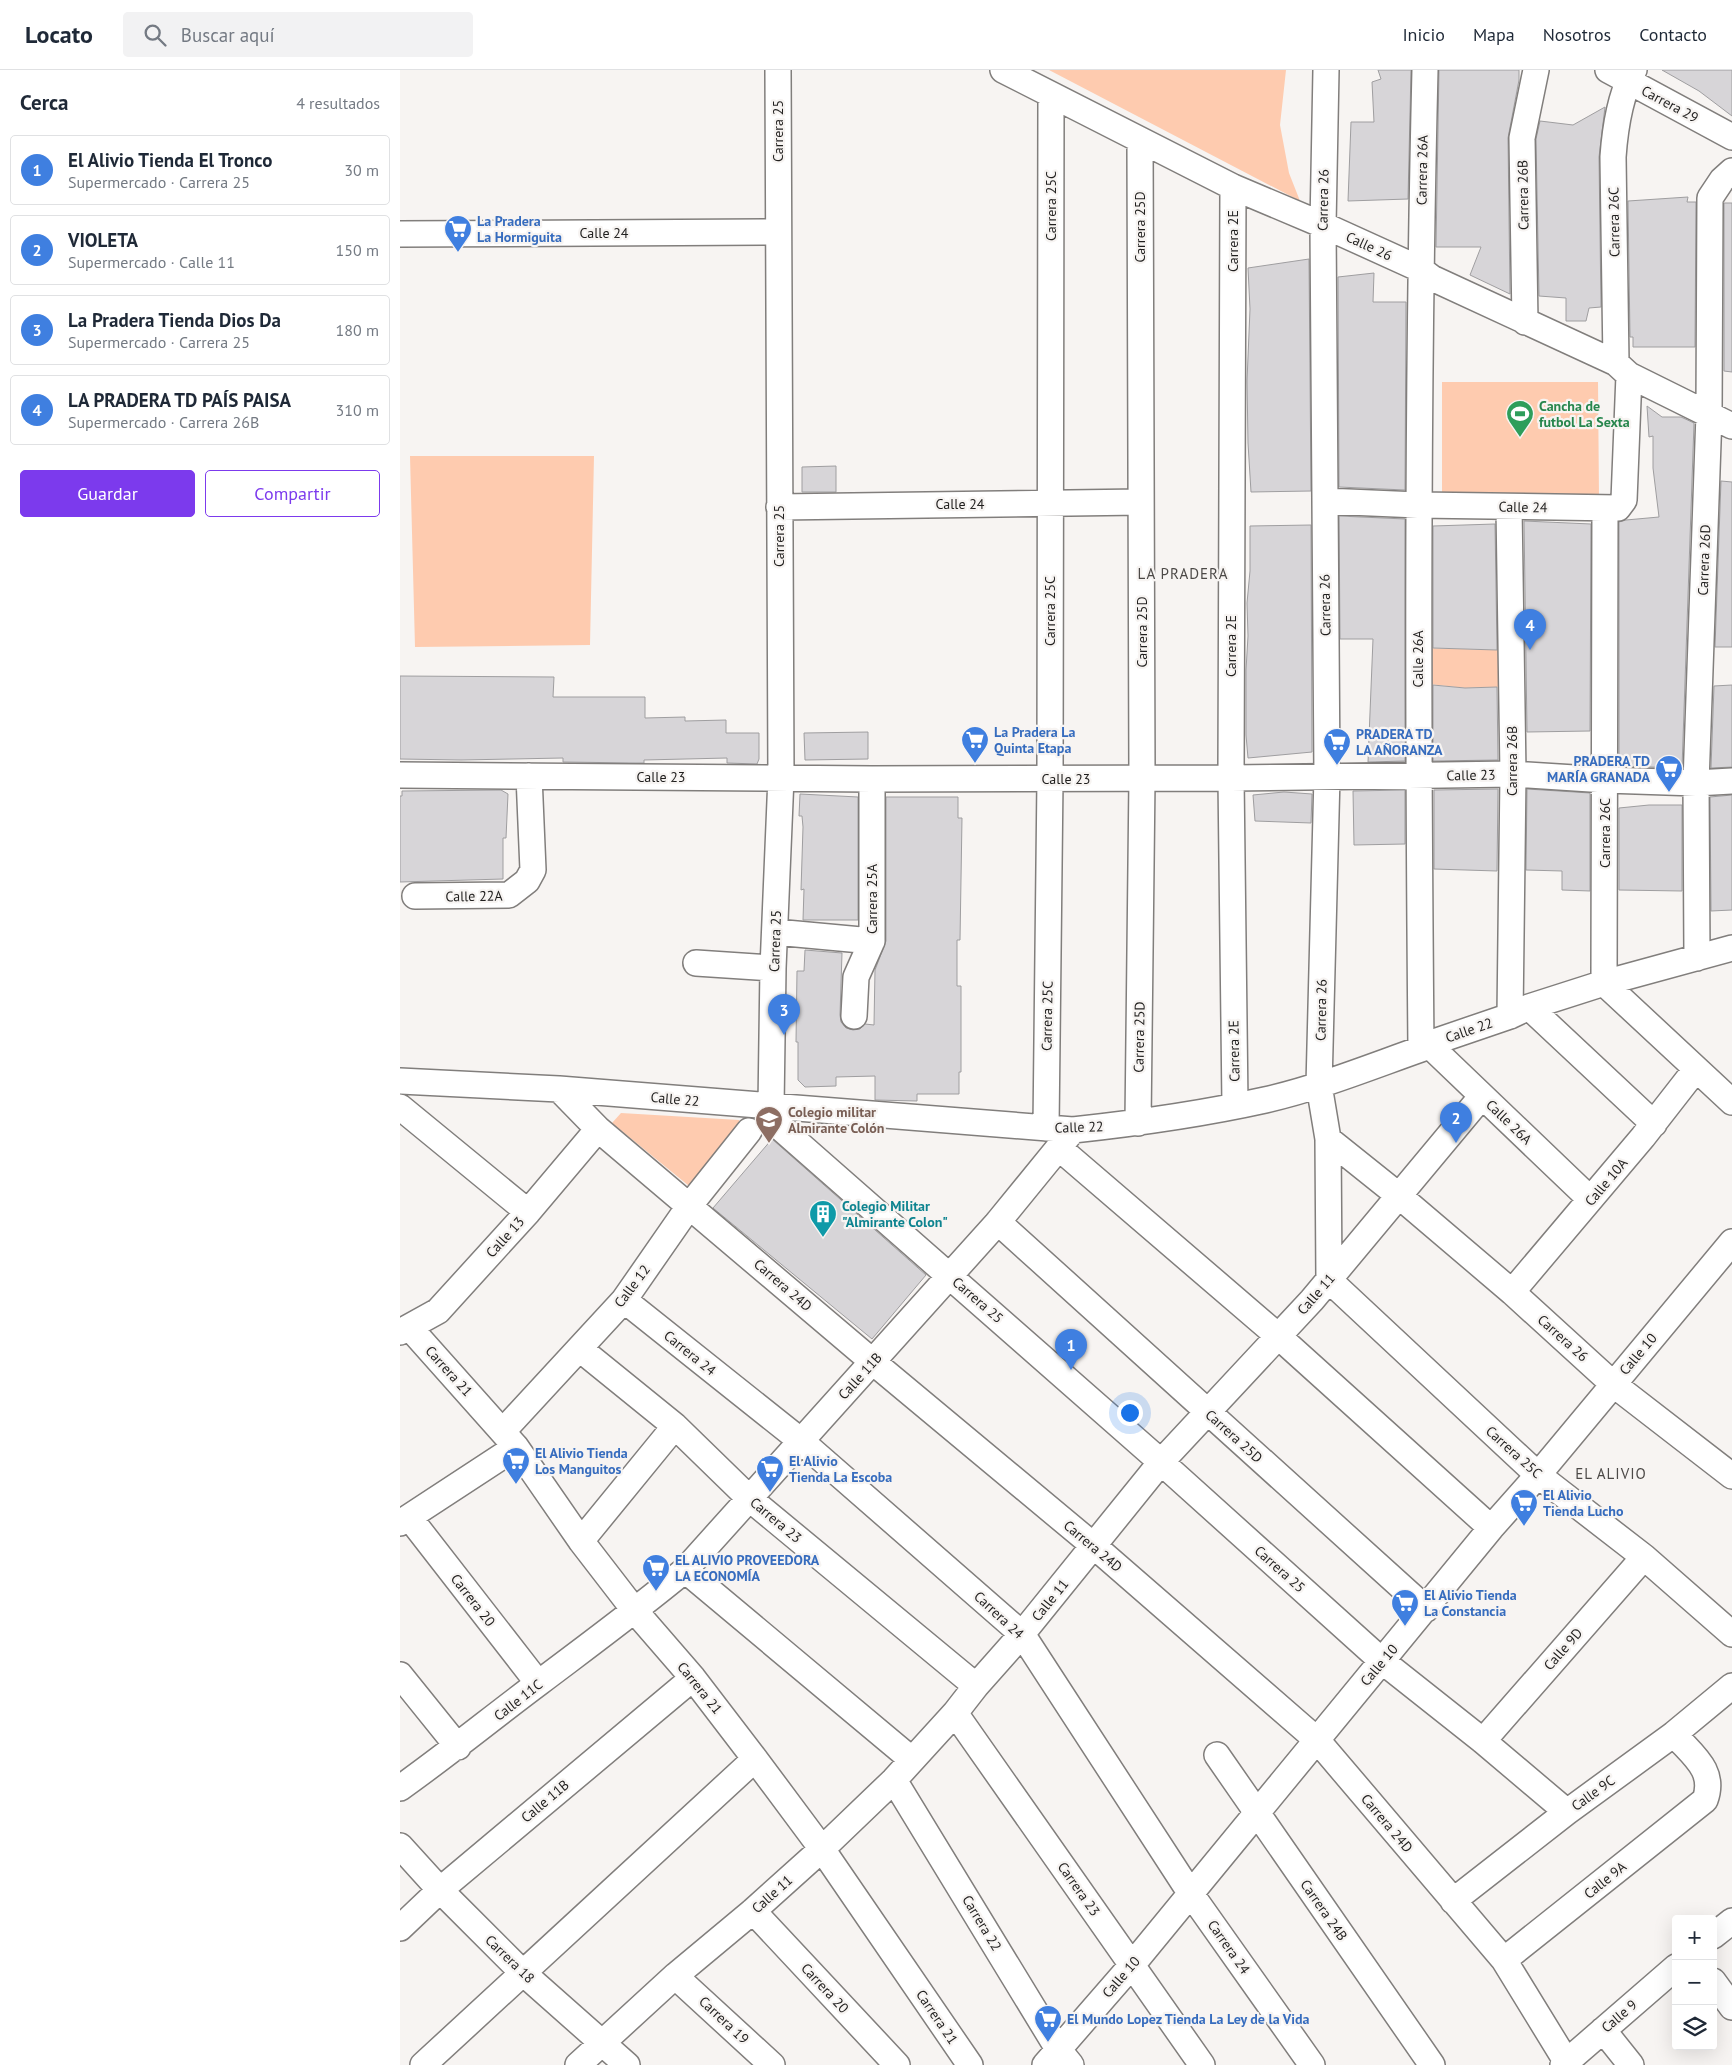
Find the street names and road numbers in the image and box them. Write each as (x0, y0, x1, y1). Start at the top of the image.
street label: Carrera 29 (1638, 81, 1702, 127)
street label: Carrera 25 (769, 100, 787, 162)
street label: Carrera 26A (1412, 134, 1432, 205)
street label: Carrera 26B (1513, 160, 1533, 230)
street label: Carrera 26 (1313, 169, 1333, 231)
street label: Carrera 25C (1042, 171, 1060, 241)
street label: Carrera 26C (1604, 187, 1624, 257)
street label: Carrera 25D (1131, 191, 1149, 263)
street label: Carrera 2E (1224, 210, 1242, 272)
street label: Calle 24 (580, 224, 629, 242)
street label: Calle 26 (1343, 227, 1395, 265)
street label: Calle 24 (936, 495, 985, 513)
street label: Calle 24 (1498, 498, 1548, 516)
street label: Carrera 25 (770, 505, 788, 567)
street label: Carrera 26D (1694, 524, 1714, 596)
street label: Carrera 26 (1315, 574, 1335, 636)
street label: Carrera 25C (1041, 576, 1059, 646)
street label: Carrera 25D (1133, 596, 1151, 668)
street label: Carrera 2E (1222, 615, 1240, 677)
street label: Calle 26A (1409, 630, 1427, 688)
street label: Carrera 26B (1503, 726, 1521, 796)
street label: Calle 23 (1446, 766, 1496, 784)
street label: Calle 23 (637, 768, 686, 786)
street label: Calle 23 (1042, 770, 1091, 788)
street label: Carrera 26C (1596, 798, 1614, 868)
street label: Carrera 25A (863, 863, 881, 934)
street label: Calle 22A (445, 886, 504, 905)
street label: Carrera 25 (765, 910, 785, 972)
street label: Carrera 26 (1311, 979, 1331, 1041)
street label: Carrera 25C (1037, 981, 1057, 1051)
street label: Carrera 25D (1129, 1001, 1149, 1073)
street label: Calle 22 (1443, 1014, 1495, 1046)
street label: Carrera 2E (1224, 1020, 1244, 1082)
street label: Calle 22 (650, 1088, 700, 1110)
street label: Calle 26A (1482, 1096, 1536, 1149)
street label: Calle 22 (1054, 1117, 1104, 1137)
street label: Calle 10A (1581, 1154, 1632, 1210)
street label: Calle 13 (482, 1213, 528, 1261)
street label: Carrera 24D (750, 1255, 816, 1315)
street label: Calle 12 (610, 1261, 654, 1311)
street label: Calle 11 (1293, 1270, 1339, 1318)
street label: Carrera 25 (949, 1273, 1007, 1327)
street label: Carrera 26 (1534, 1311, 1592, 1365)
street label: Carrera 24 (660, 1326, 720, 1380)
street label: Calle 10 (1615, 1329, 1661, 1379)
street label: Carrera 21 (422, 1342, 476, 1400)
street label: Calle 11B (834, 1349, 886, 1403)
street label: Carrera 25D (1202, 1405, 1266, 1467)
street label: Carrera 25C (1482, 1422, 1546, 1482)
street label: Carrera 23 (746, 1493, 806, 1547)
street label: Carrera 24D (1060, 1516, 1126, 1576)
street label: Carrera 25 (1251, 1542, 1309, 1596)
street label: Carrera 20 (447, 1570, 499, 1630)
street label: Calle 11 (1028, 1575, 1072, 1625)
street label: Carrera 24 (970, 1587, 1028, 1643)
street label: Calle 9D (1540, 1624, 1586, 1674)
street label: Calle 10 (1356, 1640, 1402, 1690)
street label: Carrera 21 (673, 1658, 727, 1718)
street label: Calle 11C (490, 1675, 546, 1725)
street label: Calle 9C (1568, 1771, 1618, 1815)
street label: Calle 11B (517, 1776, 573, 1826)
street label: Carrera 24D (1357, 1790, 1417, 1856)
street label: Calle 9A (1580, 1857, 1631, 1903)
street label: Carrera 23 (1054, 1858, 1104, 1920)
street label: Calle 11 (748, 1871, 796, 1917)
street label: Carrera 24B (1296, 1876, 1352, 1944)
street label: Carrera 22 (958, 1892, 1006, 1954)
street label: Carrera 24 (1204, 1916, 1254, 1978)
street label: Carrera 18 (481, 1931, 539, 1987)
street label: Calle 10 (1098, 1952, 1144, 2001)
street label: Carrera 20 (797, 1959, 853, 2017)
street label: Carrera 21 (912, 1986, 962, 2048)
street label: Carrera 19 (695, 1992, 753, 2048)
street label: Calle 9 (1597, 1996, 1641, 2036)

